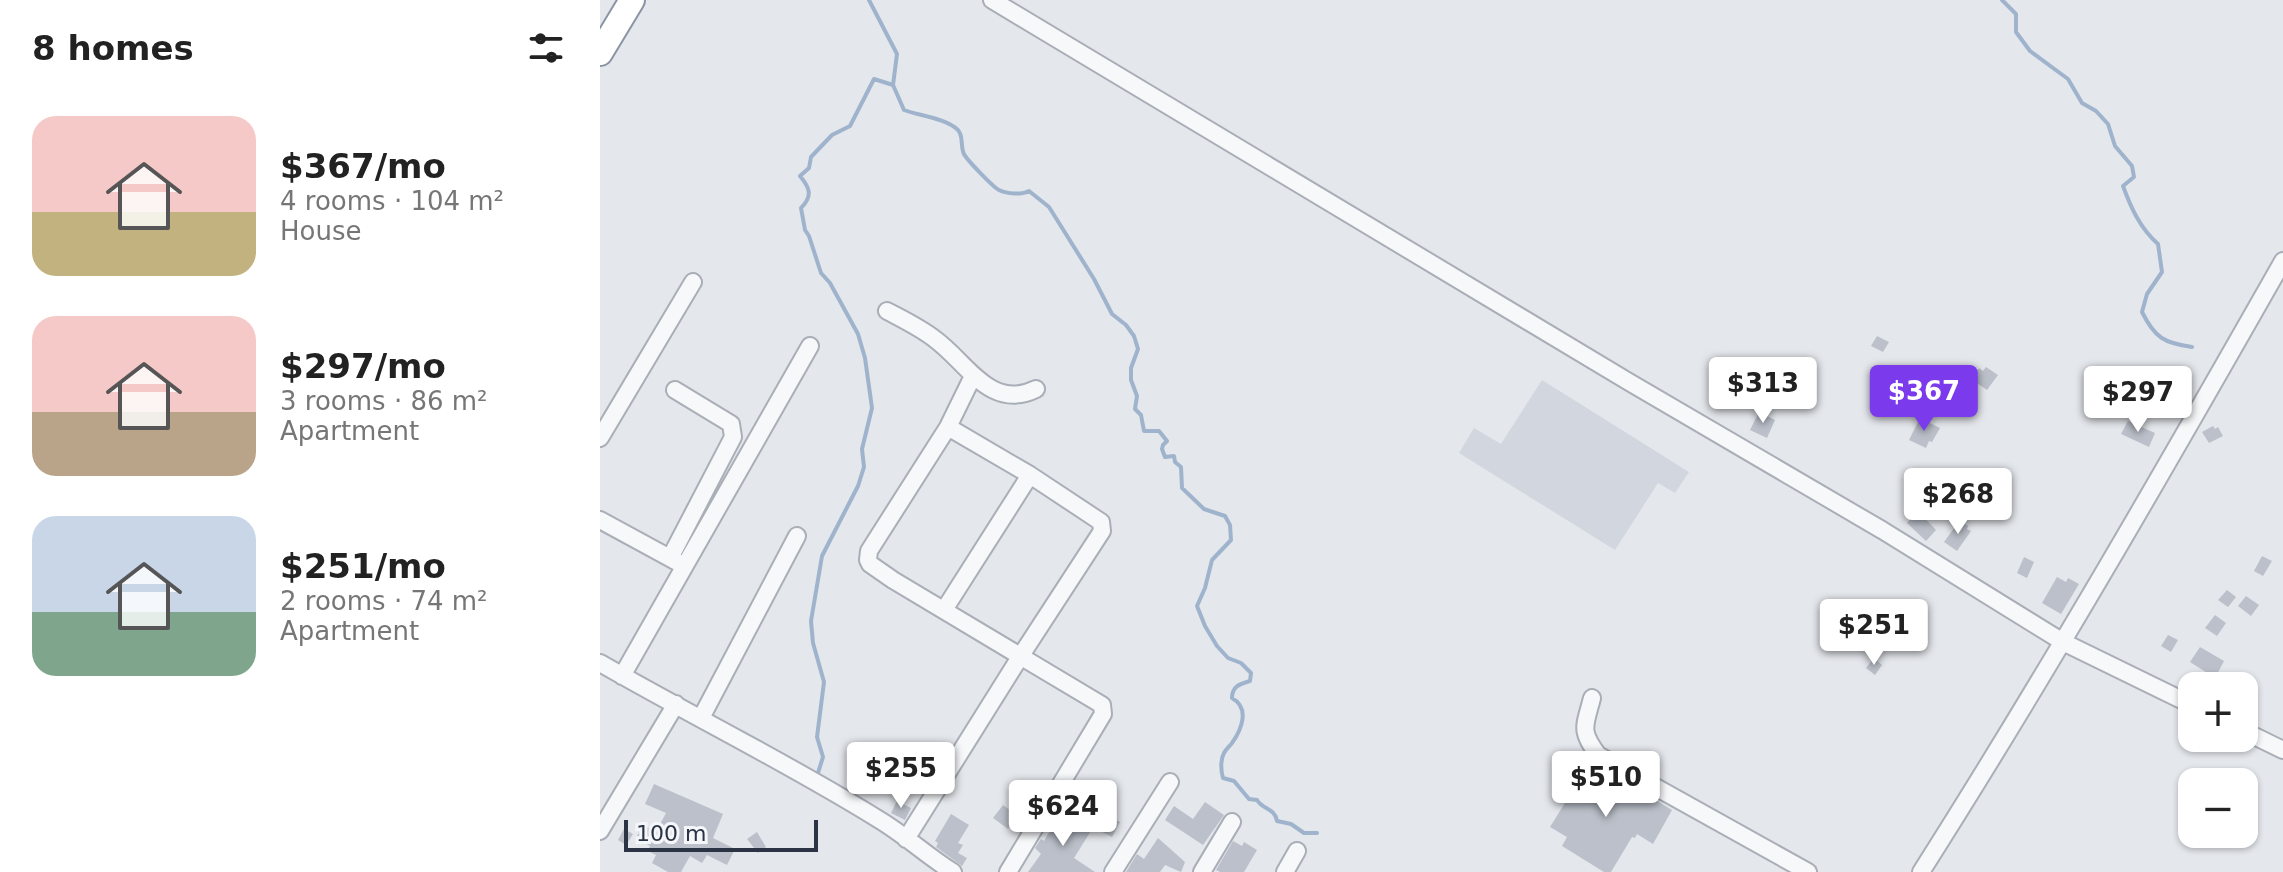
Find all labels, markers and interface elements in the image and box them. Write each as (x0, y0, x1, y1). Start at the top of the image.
icon: filters (524, 26, 568, 70)
text: 8 homes (32, 28, 194, 68)
text: $367/mo (280, 146, 446, 186)
icon: home (96, 148, 192, 244)
text: 4 rooms · 104 m² (280, 186, 504, 216)
text: House (280, 216, 361, 246)
text: $297/mo (280, 346, 446, 386)
icon: home (96, 348, 192, 444)
pin: $313 (1716, 357, 1810, 425)
pin: $367 (1877, 365, 1971, 433)
pin: $297 (2091, 366, 2185, 434)
text: $313 (1727, 368, 1799, 398)
text: $367 (1888, 376, 1960, 406)
text: $297 (2102, 377, 2174, 407)
text: 3 rooms · 86 m² (280, 386, 488, 416)
text: Apartment (280, 416, 419, 446)
pin: $268 (1911, 468, 2005, 536)
text: $268 (1922, 479, 1994, 509)
text: $251/mo (280, 546, 446, 586)
icon: home (96, 548, 192, 644)
text: 2 rooms · 74 m² (280, 586, 488, 616)
pin: $251 (1827, 599, 1921, 667)
text: $251 (1838, 610, 1910, 640)
text: Apartment (280, 616, 419, 646)
map controls (2178, 672, 2258, 848)
button: + (2178, 672, 2258, 752)
pin: $255 (854, 742, 948, 810)
pin: $510 (1559, 751, 1653, 819)
text: $255 (865, 753, 937, 783)
text: $510 (1570, 762, 1642, 792)
button: − (2178, 768, 2258, 848)
pin: $624 (1016, 780, 1110, 848)
text: $624 (1027, 791, 1099, 821)
scale bar (624, 816, 818, 852)
text: 100 m (636, 821, 706, 846)

